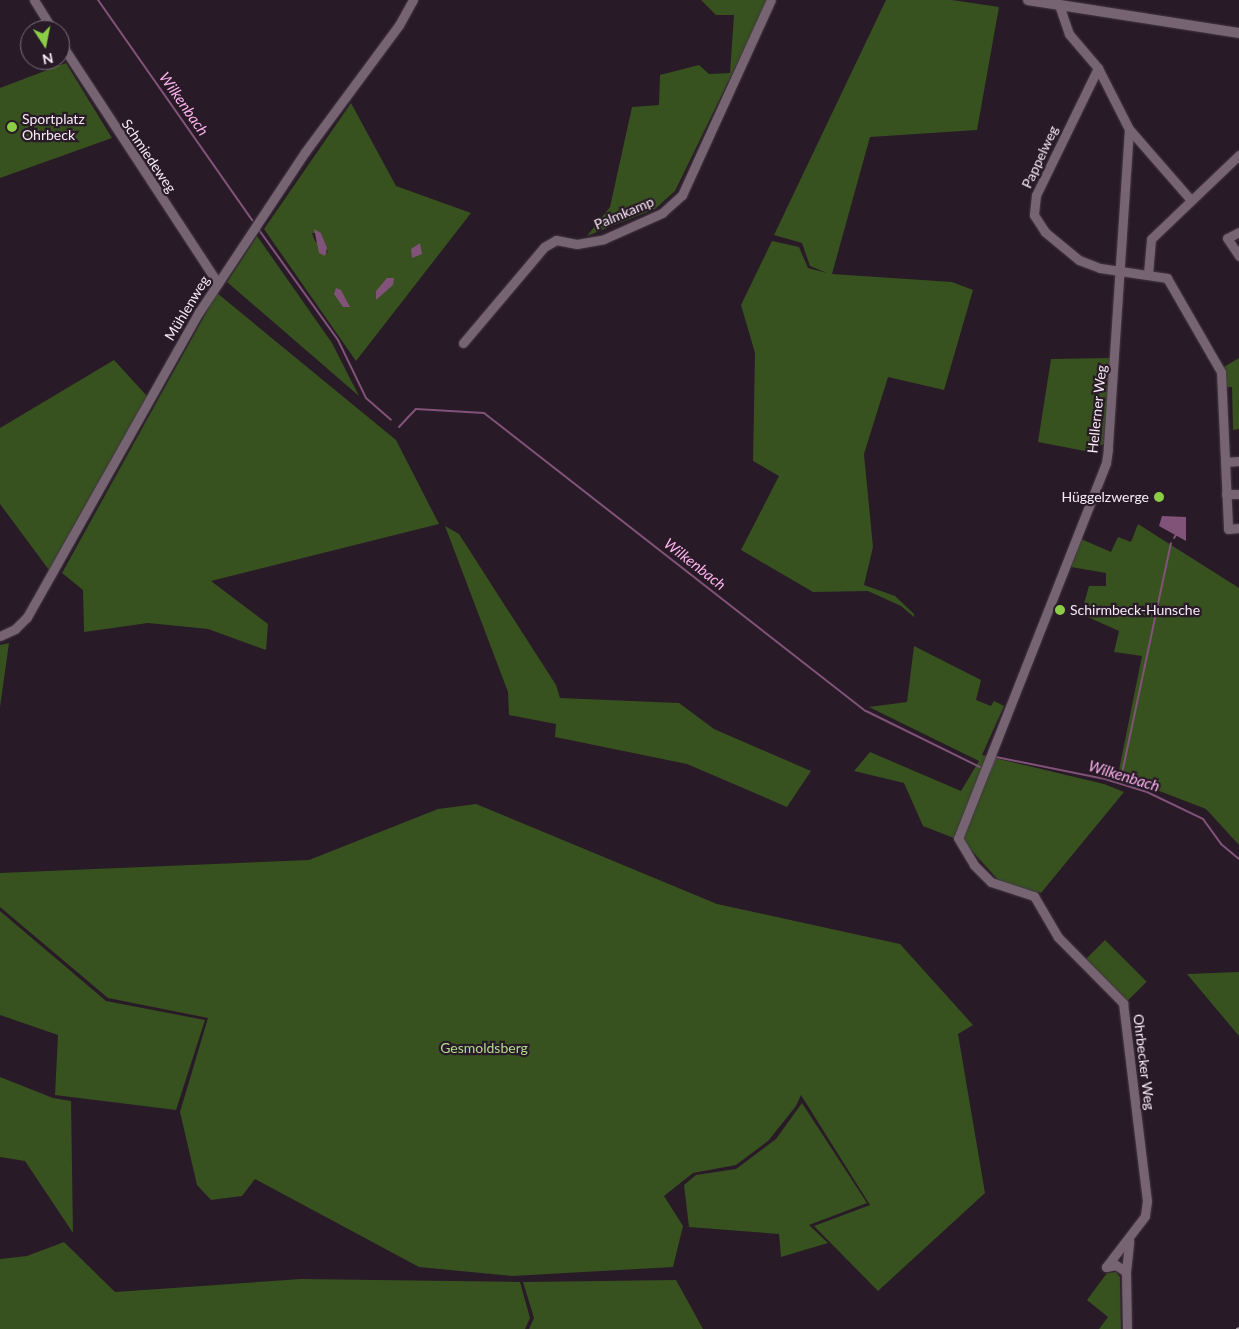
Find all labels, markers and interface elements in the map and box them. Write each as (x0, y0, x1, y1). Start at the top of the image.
north arrow (20, 20, 70, 70)
text: N (41, 50, 55, 69)
water label: Wilkenbach (156, 69, 212, 139)
place label: Sportplatz Ohrbeck (22, 111, 85, 144)
street label: Schmiedeweg (118, 116, 180, 196)
marker: Sportplatz Ohrbeck (6, 121, 18, 133)
street label: Pappelweg (1018, 123, 1062, 191)
street label: Palmkamp (592, 193, 656, 233)
street label: Mühlenweg (161, 273, 213, 343)
street label: Hellerner Weg (1084, 364, 1110, 454)
place label: Hüggelzwerge (1061, 489, 1149, 505)
marker: Hüggelzwerge (1153, 491, 1165, 503)
water label: Wilkenbach (661, 534, 729, 594)
place label: Schirmbeck-Hunsche (1070, 602, 1200, 618)
marker: Schirmbeck-Hunsche (1054, 604, 1066, 616)
water label: Wilkenbach (1086, 757, 1162, 795)
street label: Ohrbecker Weg (1130, 1013, 1158, 1111)
park label: Gesmoldsberg (440, 1040, 528, 1056)

